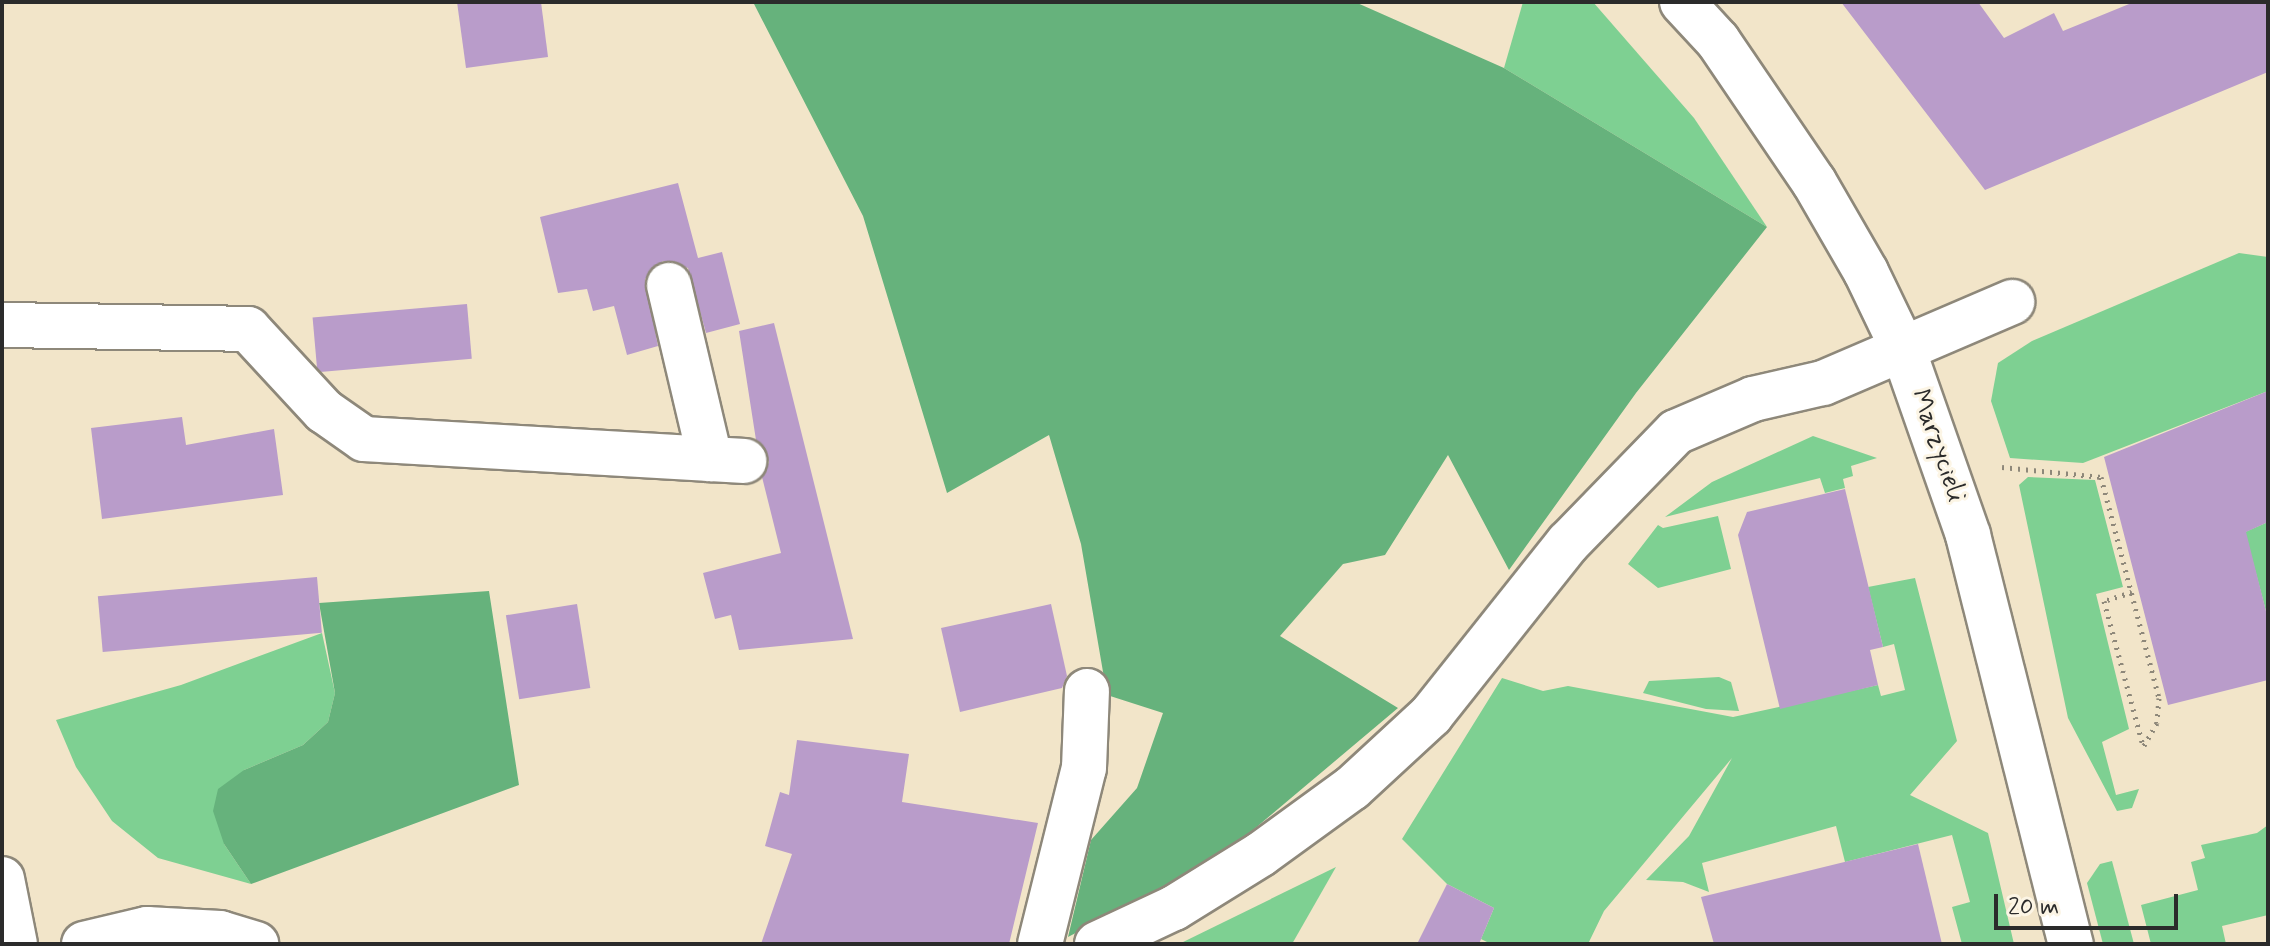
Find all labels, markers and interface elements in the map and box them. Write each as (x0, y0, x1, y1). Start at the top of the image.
street label: Marzycieli (1903, 386, 1971, 506)
scale bar (1998, 878, 2182, 928)
text: 20 m (2008, 892, 2059, 923)

